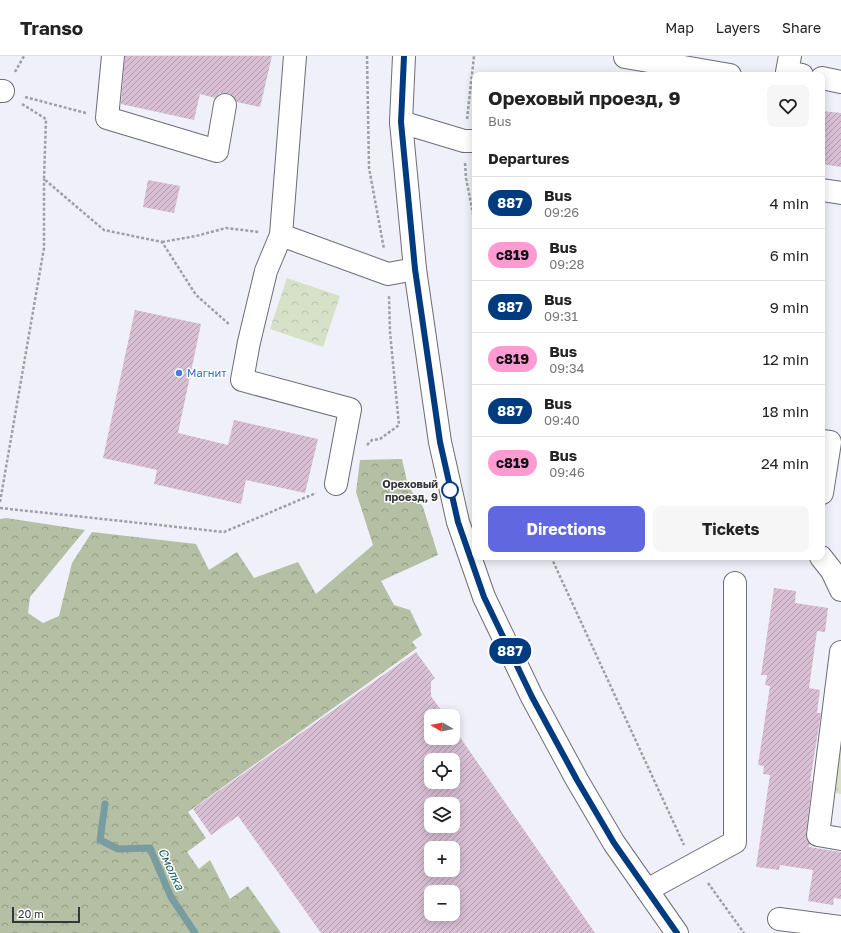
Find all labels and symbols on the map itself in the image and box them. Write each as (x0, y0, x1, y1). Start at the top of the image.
place label: Магнит (187, 366, 227, 379)
marker: Магнит (174, 368, 184, 378)
place label: Ореховый проезд, 9 (382, 477, 438, 503)
marker: Ореховый проезд, 9 (441, 481, 459, 499)
line badge: 887 (487, 638, 533, 664)
north arrow (424, 709, 460, 745)
water label: Смолка (155, 845, 188, 893)
scale bar (12, 905, 80, 924)

